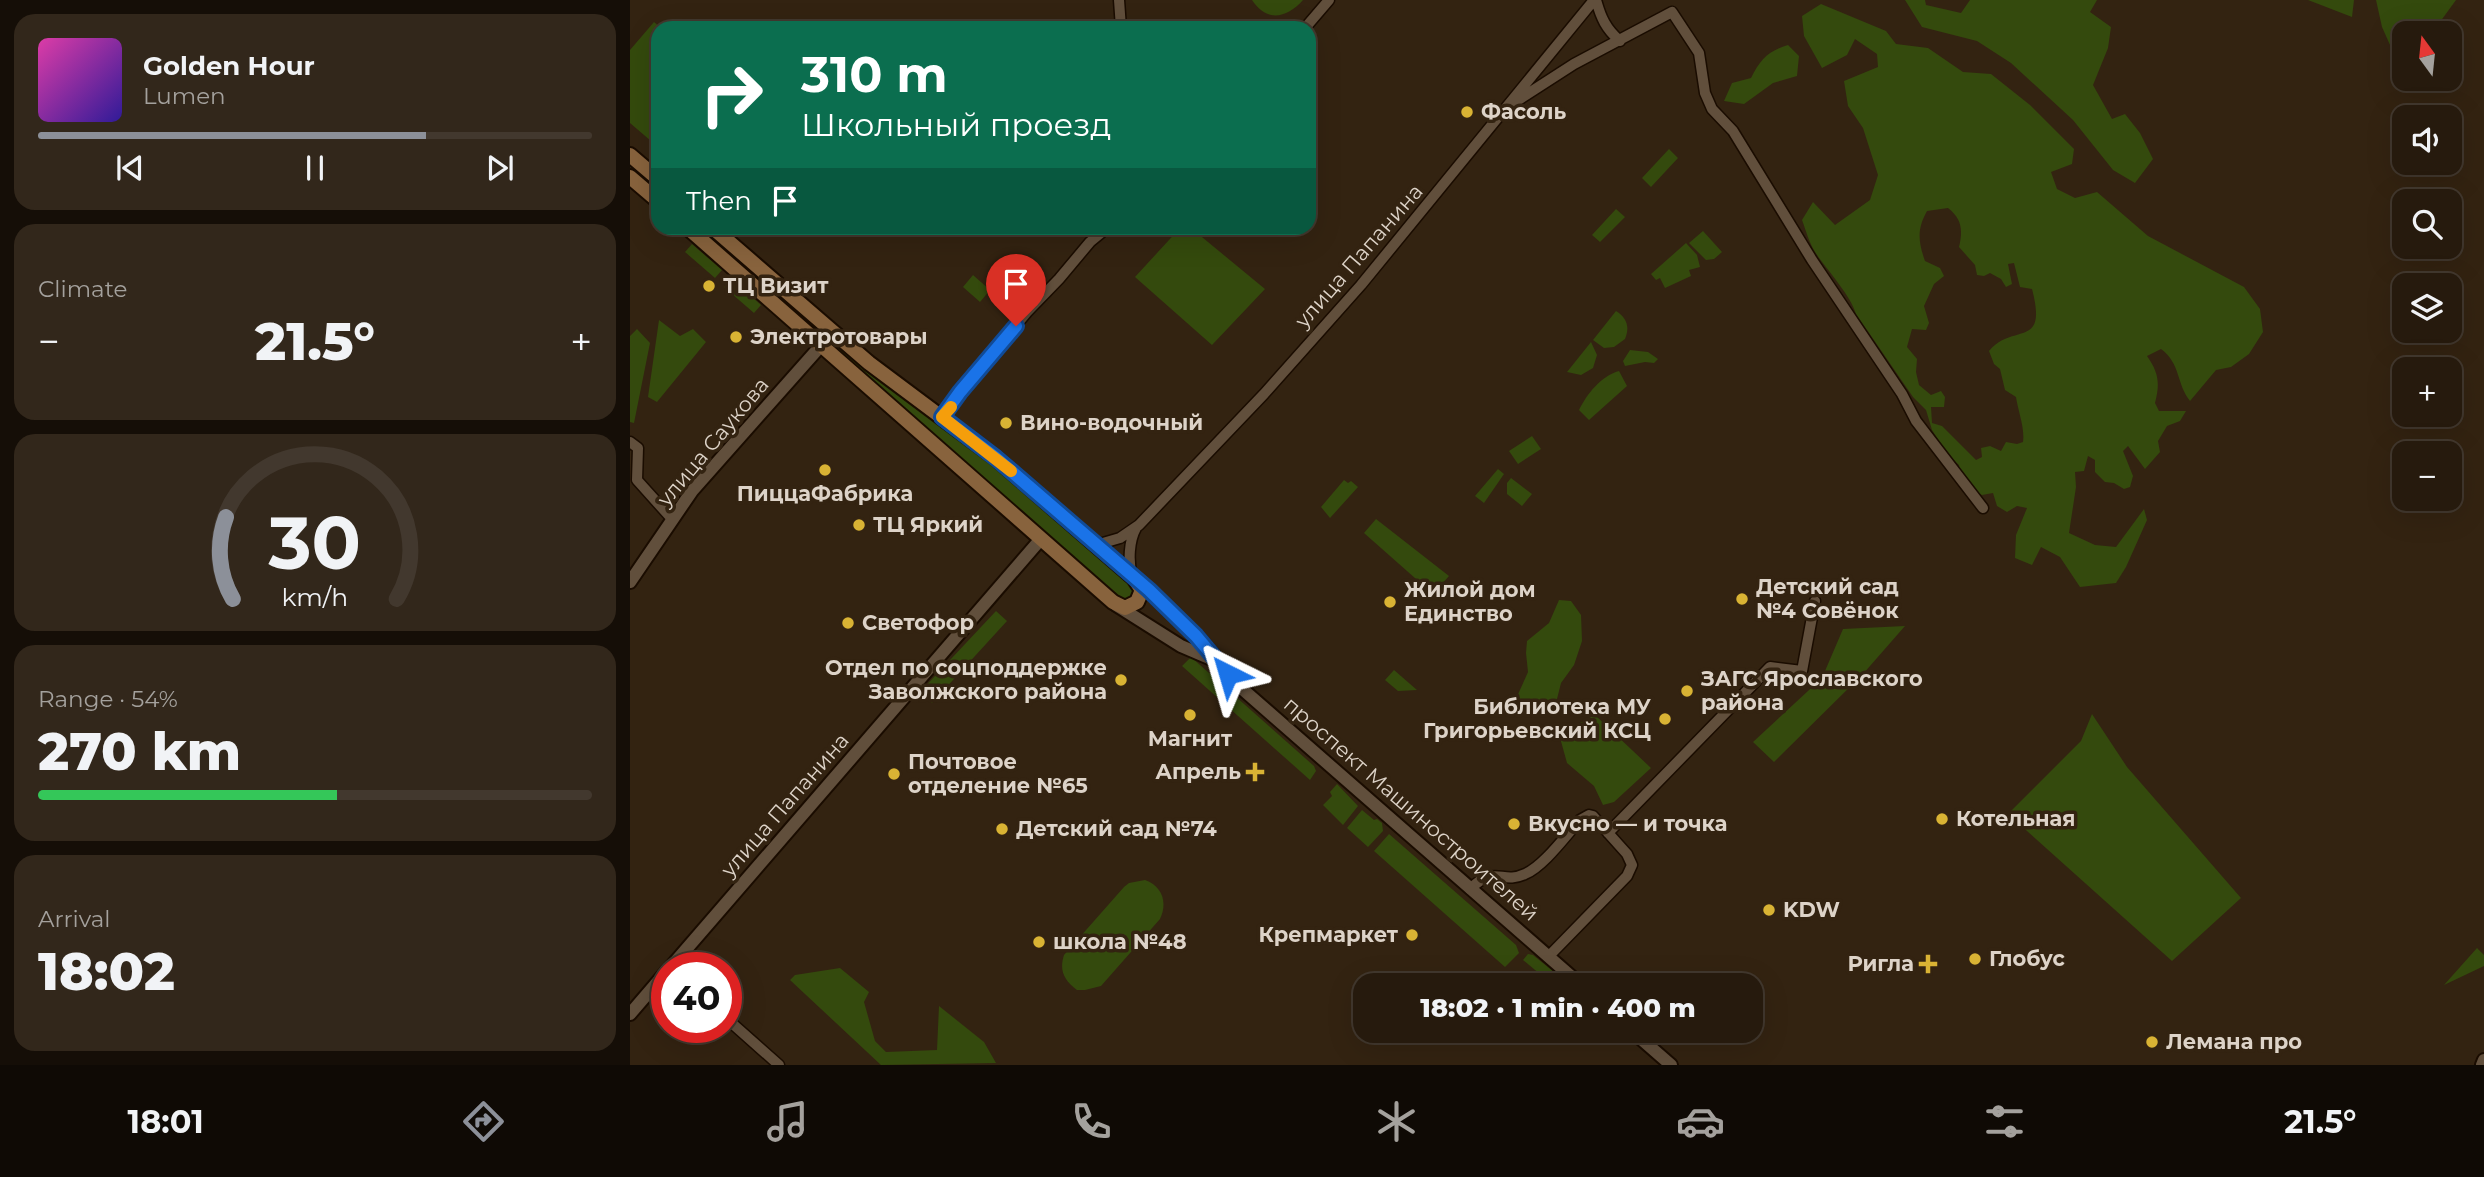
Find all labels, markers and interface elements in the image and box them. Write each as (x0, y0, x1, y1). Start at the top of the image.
north arrow (2392, 21, 2462, 91)
map controls (2392, 21, 2462, 511)
text: 310 m (801, 45, 948, 104)
icon: right (686, 49, 777, 140)
text: Golden Hour (143, 50, 315, 82)
text: Lumen (143, 82, 226, 110)
place label: Фасоль (1481, 99, 1566, 124)
marker: Фасоль (1459, 104, 1475, 120)
text: Школьный проезд (801, 105, 1111, 144)
button: sound (2392, 105, 2462, 175)
icon: previous (111, 149, 149, 187)
icon: pause (296, 149, 334, 187)
icon: next (481, 149, 519, 187)
street label: улица Папанина (1289, 179, 1428, 333)
icon: arrive (766, 182, 804, 220)
text: Then (686, 185, 752, 217)
button: search (2392, 189, 2462, 259)
pin (986, 254, 1046, 326)
icon: arrive (997, 265, 1035, 303)
place label: ТЦ Визит (723, 273, 829, 298)
button: layers (2392, 273, 2462, 343)
text: Climate (38, 275, 127, 303)
marker: ТЦ Визит (701, 278, 717, 294)
text: 21.5° (255, 310, 375, 373)
text: − (38, 318, 60, 365)
text: + (570, 318, 592, 365)
place label: Электротовары (750, 324, 927, 349)
marker: Электротовары (728, 329, 744, 345)
button: + (2392, 357, 2462, 427)
street label: улица Саукова (651, 372, 774, 512)
place label: Вино-водочный (1020, 410, 1203, 435)
marker: Вино-водочный (998, 415, 1014, 431)
button: − (2392, 441, 2462, 511)
marker: ПиццаФабрика (817, 462, 833, 478)
place label: ПиццаФабрика (737, 481, 913, 506)
text: 30 (268, 499, 361, 587)
place label: ТЦ Яркий (873, 512, 983, 537)
marker: ТЦ Яркий (851, 517, 867, 533)
place label: Детский сад №4 Совёнок (1756, 574, 1899, 623)
place label: Жилой дом Единство (1404, 577, 1536, 626)
text: km/h (282, 581, 348, 611)
marker: Детский сад №4 Совёнок (1734, 591, 1750, 607)
marker: Жилой дом Единство (1382, 594, 1398, 610)
place label: Светофор (862, 610, 974, 635)
marker: Светофор (840, 615, 856, 631)
position arrow (1191, 637, 1265, 711)
place label: Отдел по соцподдержке Заволжского района (825, 655, 1107, 704)
place label: ЗАГС Ярославского района (1700, 666, 1923, 715)
marker: Отдел по соцподдержке Заволжского района (1113, 672, 1129, 688)
marker: ЗАГС Ярославского района (1679, 683, 1695, 699)
text: Range · 54% (38, 685, 178, 713)
street label: проспект Машиностроителей (1279, 691, 1544, 926)
place label: Библиотека МУ Григорьевский КСЦ (1423, 694, 1652, 743)
marker: Магнит (1182, 707, 1198, 723)
marker: Библиотека МУ Григорьевский КСЦ (1657, 711, 1673, 727)
text: 270 km (38, 720, 241, 783)
place label: Магнит (1148, 726, 1233, 751)
street label: улица Папанина (715, 728, 854, 882)
place label: Почтовое отделение №65 (908, 749, 1088, 798)
place label: Апрель (1155, 759, 1241, 784)
marker: Апрель (1247, 764, 1263, 780)
marker: Почтовое отделение №65 (886, 766, 902, 782)
place label: Котельная (1956, 806, 2075, 831)
place label: Вкусно — и точка (1528, 811, 1728, 836)
marker: Котельная (1934, 811, 1950, 827)
place label: Детский сад №74 (1016, 816, 1217, 841)
marker: Вкусно — и точка (1506, 816, 1522, 832)
marker: Детский сад №74 (994, 821, 1010, 837)
place label: KDW (1783, 897, 1840, 922)
marker: KDW (1761, 902, 1777, 918)
text: Arrival (38, 905, 111, 933)
place label: Крепмаркет (1258, 922, 1399, 947)
marker: Крепмаркет (1404, 927, 1420, 943)
place label: школа №48 (1053, 929, 1187, 954)
marker: школа №48 (1031, 934, 1047, 950)
text: 18:02 (38, 940, 175, 1003)
place label: Глобус (1989, 946, 2066, 971)
place label: Ригла (1847, 951, 1914, 976)
marker: Глобус (1967, 951, 1983, 967)
speed limit sign: 40 (651, 952, 742, 1043)
marker: Ригла (1920, 956, 1936, 972)
text: 18:02 · 1 min · 400 m (1420, 992, 1696, 1024)
place label: Лемана про (2166, 1029, 2302, 1054)
marker: Лемана про (2144, 1034, 2160, 1050)
icon: directions (459, 1097, 508, 1146)
icon: music (763, 1097, 812, 1146)
icon: phone (1067, 1097, 1116, 1146)
icon: climate (1372, 1097, 1421, 1146)
icon: car (1676, 1097, 1725, 1146)
icon: filters (1980, 1097, 2029, 1146)
text: 18:01 (128, 1102, 204, 1141)
text: 21.5° (2284, 1102, 2356, 1141)

